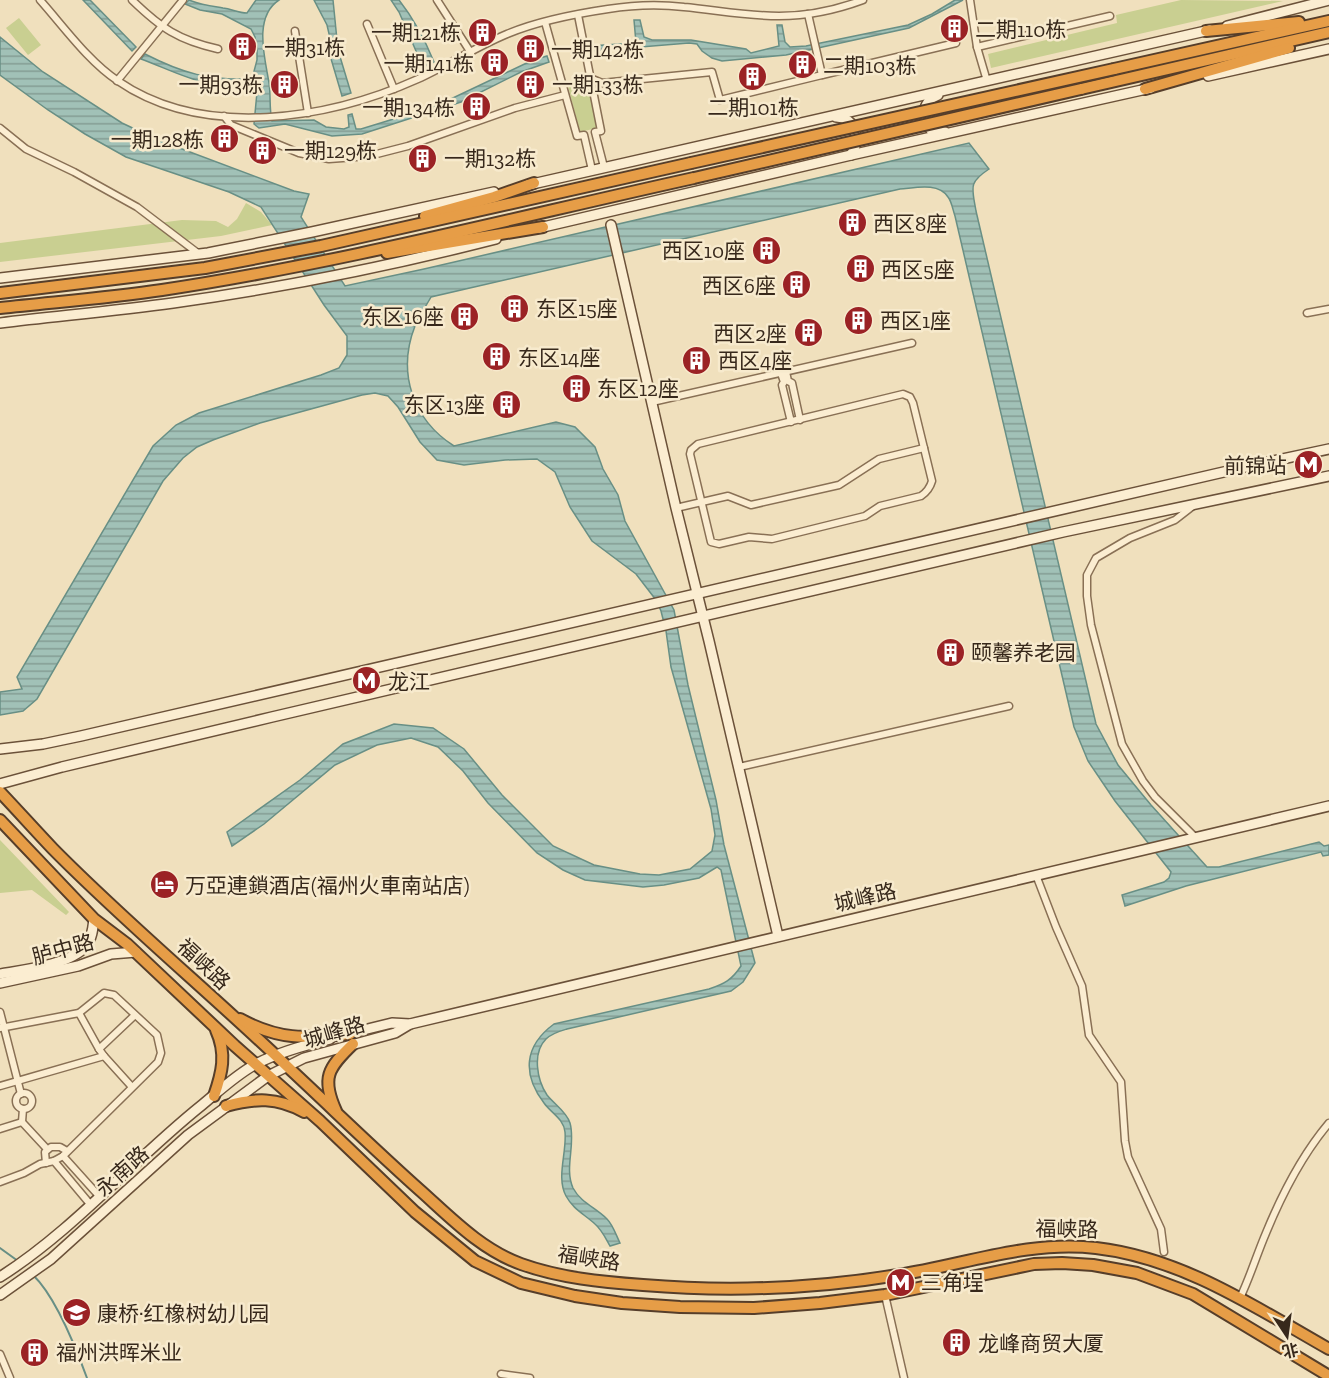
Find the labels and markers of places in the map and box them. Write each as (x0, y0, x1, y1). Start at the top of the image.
building icon: 二期110栋 (938, 13, 970, 45)
building icon: 一期121栋 (466, 16, 498, 48)
place label: 二期110栋 (975, 17, 1066, 42)
place label: 一期121栋 (371, 20, 461, 45)
building icon: 一期31栋 (227, 31, 259, 63)
building icon: 一期142栋 (514, 33, 546, 65)
place label: 一期31栋 (264, 35, 345, 60)
place label: 一期142栋 (551, 37, 644, 62)
building icon: 一期141栋 (479, 47, 511, 79)
building icon: 二期103栋 (786, 49, 818, 81)
place label: 一期141栋 (384, 51, 474, 76)
place label: 二期103栋 (823, 53, 916, 78)
building icon: 二期101栋 (737, 60, 769, 92)
building icon: 一期93栋 (268, 68, 300, 100)
building icon: 一期133栋 (515, 68, 547, 100)
place label: 一期93栋 (179, 72, 263, 97)
place label: 一期133栋 (552, 72, 644, 97)
building icon: 一期134栋 (460, 91, 492, 123)
place label: 一期134栋 (362, 95, 455, 120)
place label: 二期101栋 (707, 95, 799, 120)
building icon: 一期128栋 (209, 123, 241, 155)
place label: 一期128栋 (111, 127, 204, 152)
building icon: 一期129栋 (247, 134, 279, 166)
place label: 一期129栋 (284, 138, 377, 163)
building icon: 一期132栋 (407, 142, 439, 174)
place label: 一期132栋 (444, 146, 536, 171)
building icon: 西区8座 (836, 207, 868, 239)
place label: 西区8座 (873, 211, 947, 236)
building icon: 西区10座 (750, 234, 782, 266)
place label: 西区10座 (662, 238, 745, 263)
building icon: 西区5座 (844, 253, 876, 285)
place label: 西区5座 (881, 257, 955, 282)
building icon: 西区6座 (781, 269, 813, 301)
place label: 西区6座 (702, 273, 776, 298)
building icon: 东区15座 (499, 292, 531, 324)
place label: 东区15座 (536, 296, 618, 321)
building icon: 东区16座 (449, 300, 481, 332)
place label: 东区16座 (362, 304, 444, 329)
building icon: 西区1座 (843, 304, 875, 336)
place label: 西区1座 (880, 308, 951, 333)
building icon: 西区2座 (792, 317, 824, 349)
place label: 西区2座 (713, 321, 787, 346)
building icon: 东区14座 (481, 341, 513, 373)
building icon: 西区4座 (681, 344, 713, 376)
place label: 东区14座 (518, 345, 600, 370)
place label: 西区4座 (718, 348, 792, 373)
building icon: 东区12座 (560, 372, 592, 404)
place label: 东区12座 (597, 376, 679, 401)
building icon: 东区13座 (490, 388, 522, 420)
place label: 东区13座 (404, 392, 485, 417)
metro station icon: 前锦站 (1292, 449, 1324, 481)
place label: 前锦站 (1224, 453, 1287, 478)
building icon: 颐馨养老园 (934, 636, 966, 668)
place label: 颐馨养老园 (971, 640, 1076, 665)
metro station icon: 龙江 (351, 665, 383, 697)
place label: 龙江 (388, 669, 430, 694)
hotel icon: 万亞連鎖酒店(福州火車南站店) (148, 869, 180, 901)
place label: 万亞連鎖酒店(福州火車南站店) (185, 873, 470, 898)
metro station icon: 三角埕 (884, 1266, 916, 1298)
place label: 三角埕 (921, 1270, 984, 1295)
school or university icon: 康桥·红橡树幼儿园 (60, 1297, 92, 1329)
place label: 康桥·红橡树幼儿园 (97, 1301, 270, 1326)
building icon: 龙峰商贸大厦 (941, 1327, 973, 1359)
place label: 龙峰商贸大厦 (978, 1331, 1104, 1356)
building icon: 福州洪晖米业 (19, 1336, 51, 1368)
place label: 福州洪晖米业 (56, 1340, 182, 1365)

